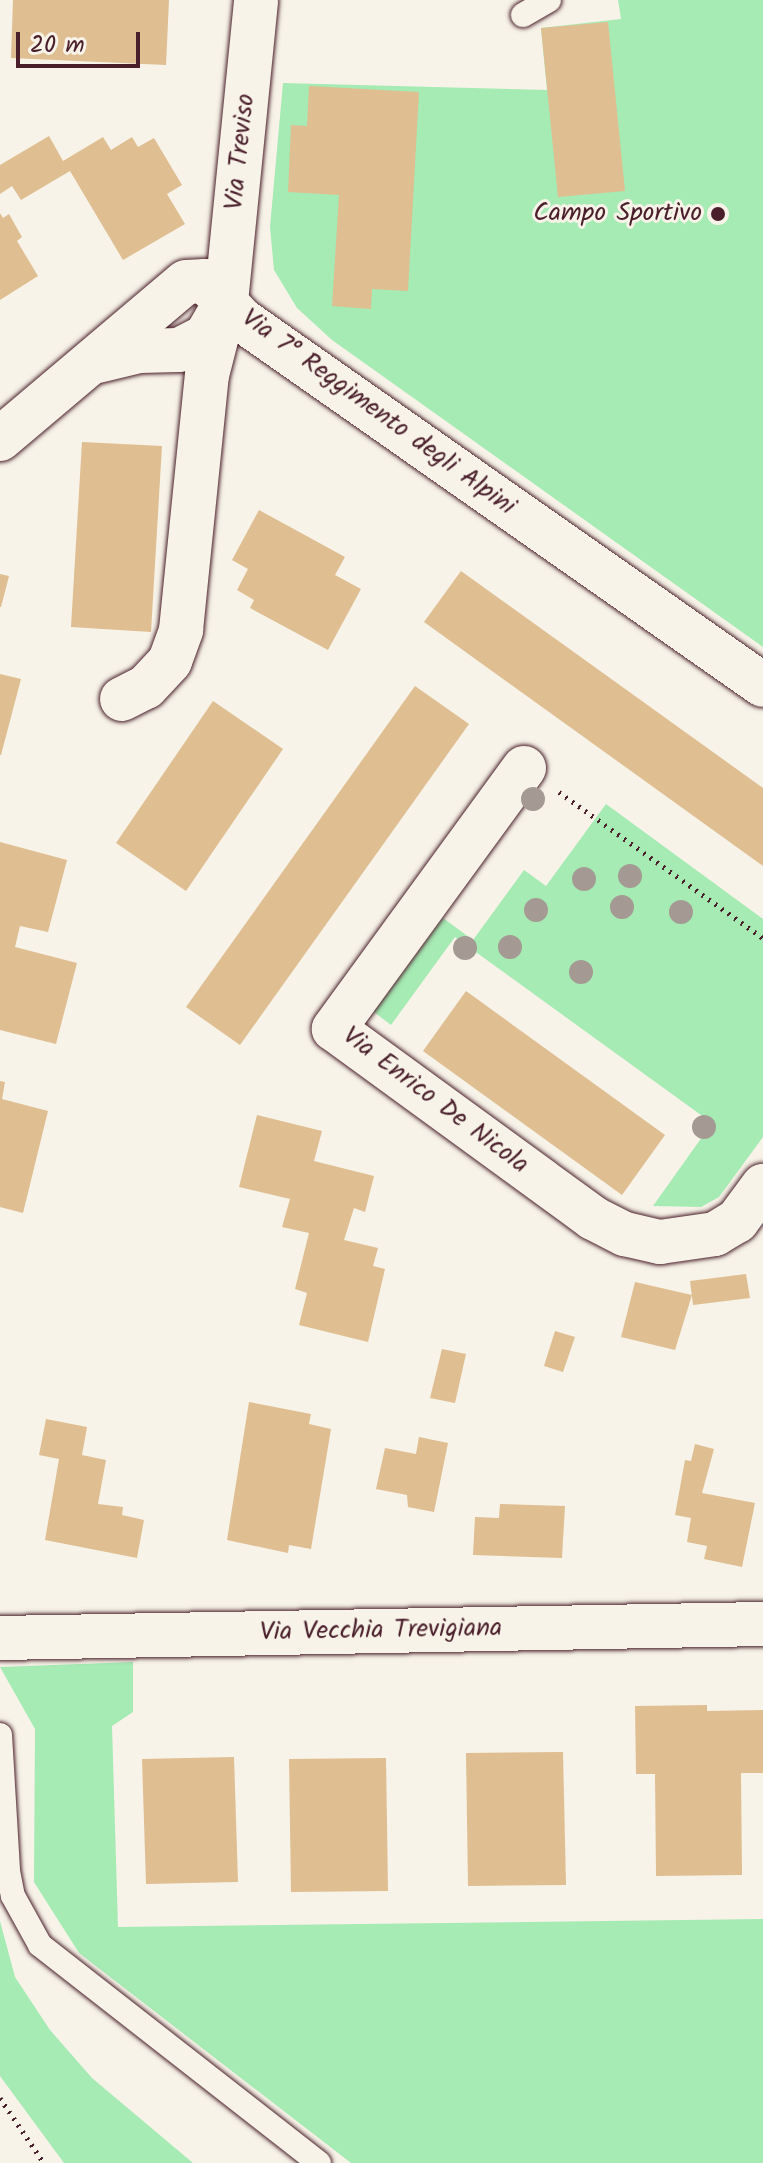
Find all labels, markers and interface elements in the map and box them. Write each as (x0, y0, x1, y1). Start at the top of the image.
scale bar (20, 16, 144, 66)
text: 20 m (30, 26, 85, 65)
street label: Via Treviso (219, 92, 263, 212)
place label: Campo Sportivo (533, 198, 702, 230)
marker: Campo Sportivo (709, 205, 727, 223)
street label: Via 7° Reggimento degli Alpini (235, 303, 521, 523)
street label: Via Enrico De Nicola (336, 1021, 534, 1181)
street label: Via Vecchia Trevigiana (260, 1613, 502, 1649)

